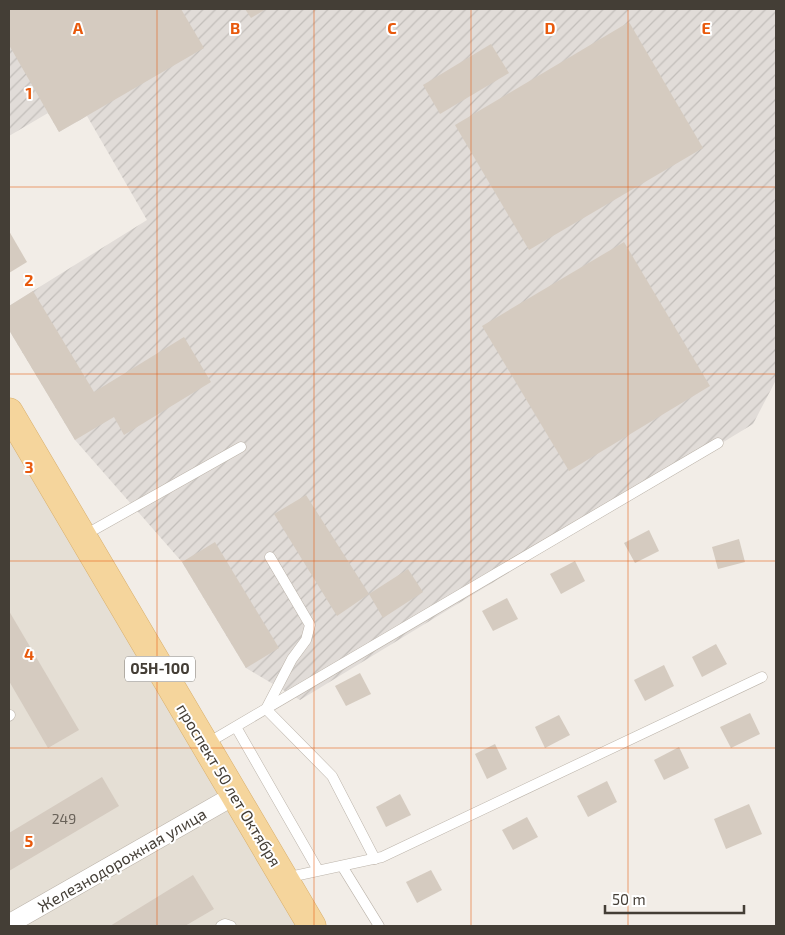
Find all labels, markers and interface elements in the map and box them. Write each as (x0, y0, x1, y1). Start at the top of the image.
text: A (73, 18, 84, 37)
text: B (230, 18, 240, 37)
text: C (387, 18, 397, 37)
text: D (545, 18, 556, 37)
text: E (701, 18, 711, 37)
text: 1 (26, 83, 32, 102)
text: 2 (24, 270, 34, 289)
text: 3 (24, 457, 34, 476)
text: 4 (24, 644, 34, 663)
road number: 05Н-100 (125, 656, 195, 682)
street label: проспект 50 лет Октября (173, 700, 286, 870)
street label: Железнодорожная улица (34, 803, 210, 917)
house number: 249 (52, 810, 76, 827)
text: 5 (25, 831, 34, 850)
scale bar (605, 882, 744, 914)
text: 50 m (612, 890, 646, 908)

